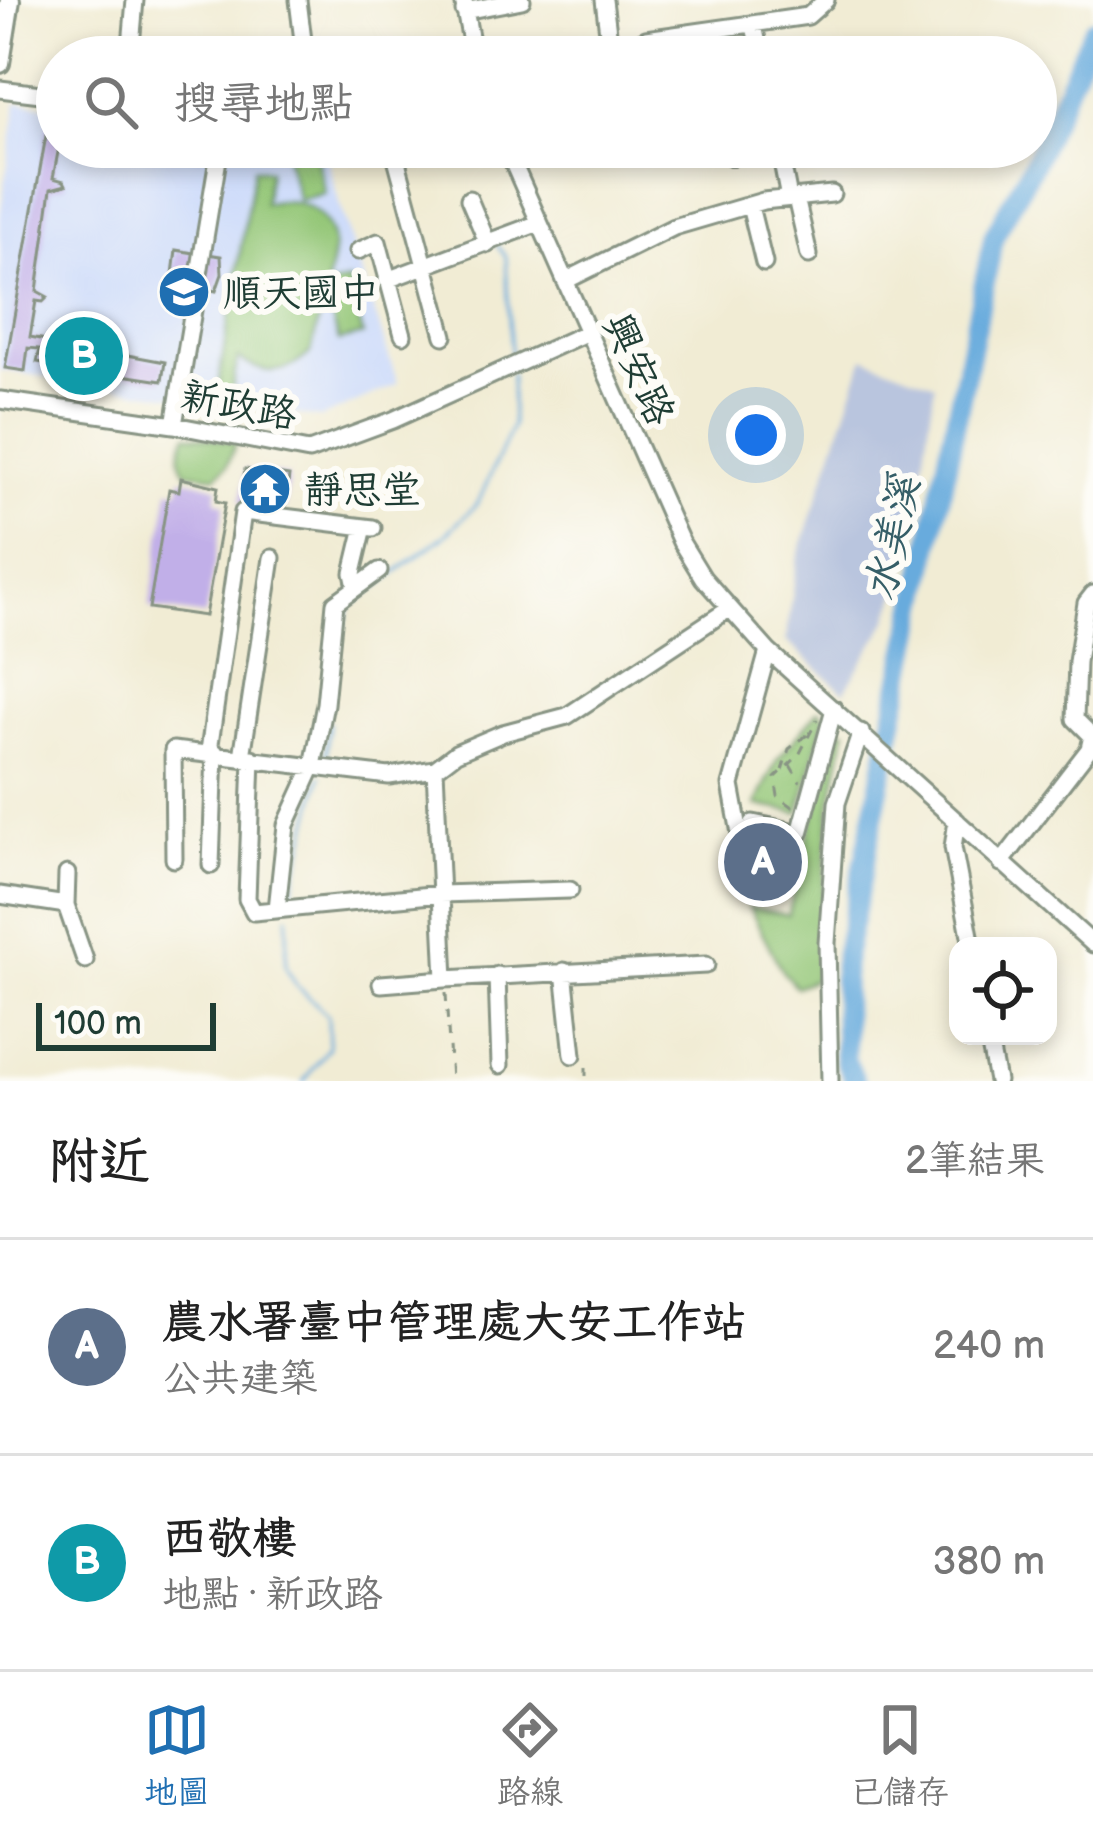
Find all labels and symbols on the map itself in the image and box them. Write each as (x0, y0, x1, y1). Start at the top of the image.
school or university icon: 順天國中 (156, 264, 212, 320)
place label: 順天國中 (223, 271, 379, 318)
street label: 興安路 (592, 307, 683, 433)
pin: B (45, 311, 123, 401)
street label: 新政路 (177, 373, 300, 440)
your location (726, 405, 786, 465)
temple icon: 靜思堂 (237, 461, 293, 517)
place label: 靜思堂 (304, 468, 421, 515)
water label: 水美溪 (855, 470, 932, 605)
pin: A (724, 817, 802, 907)
scale bar (36, 997, 216, 1050)

